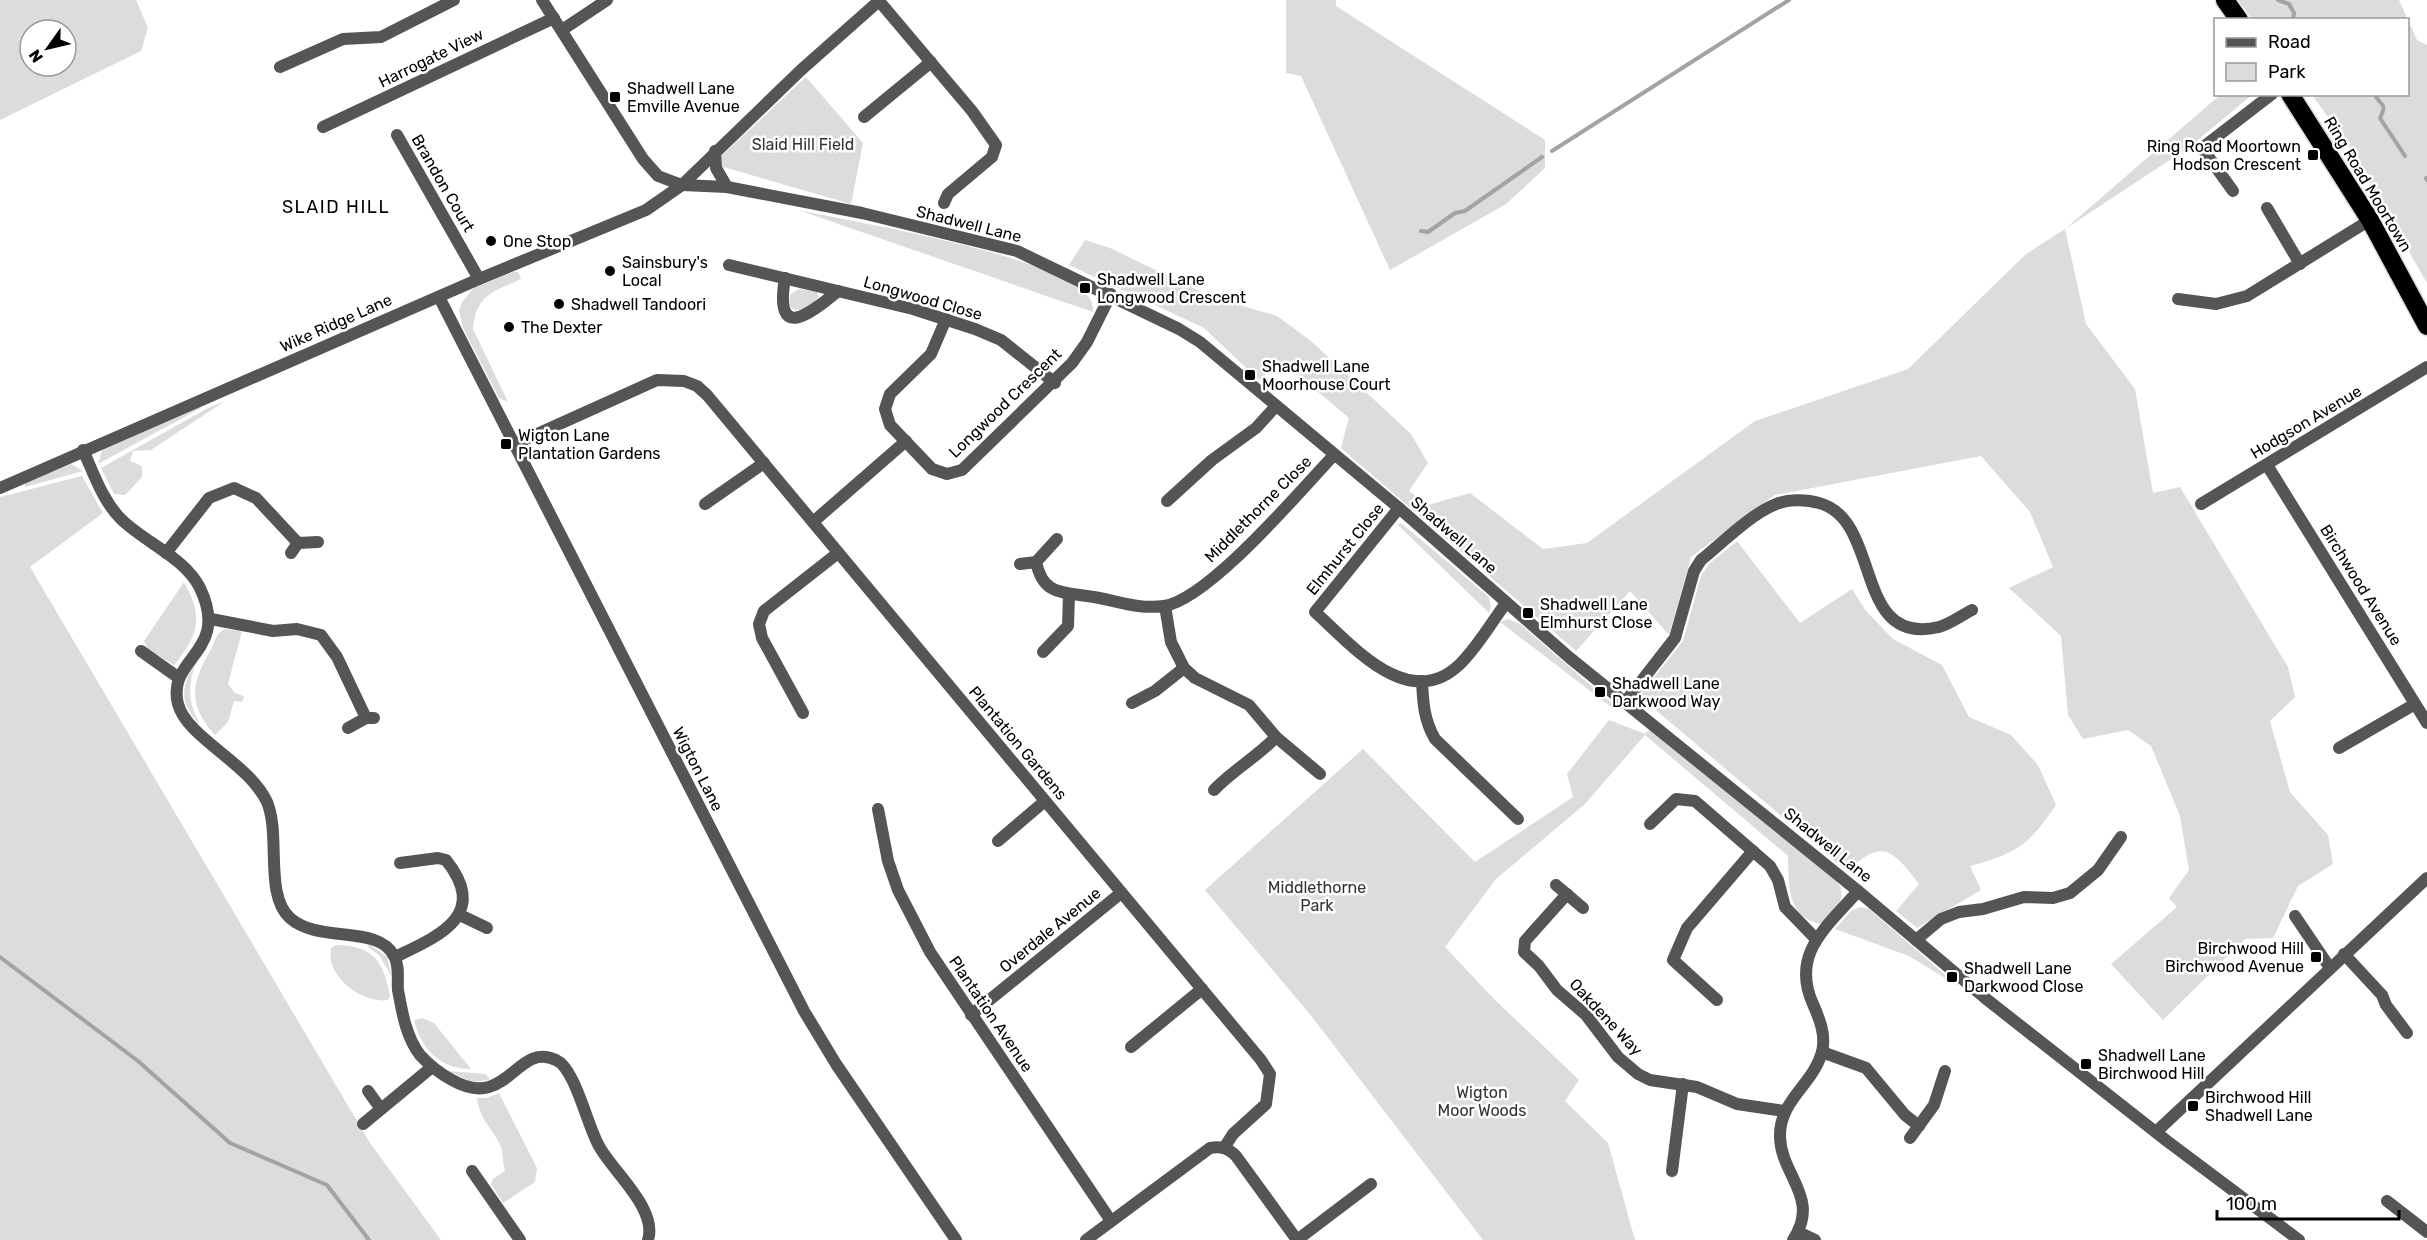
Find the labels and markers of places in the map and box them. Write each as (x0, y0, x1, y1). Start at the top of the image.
place label: Shadwell Lane Emville Avenue (627, 79, 740, 116)
marker: Shadwell Lane Emville Avenue (608, 90, 622, 104)
place label: Ring Road Moortown Hodson Crescent (2147, 137, 2301, 174)
marker: Ring Road Moortown Hodson Crescent (2306, 148, 2320, 162)
place label: One Stop (503, 232, 571, 251)
marker: One Stop (484, 234, 498, 248)
place label: Sainsbury's Local (622, 253, 708, 290)
marker: Sainsbury's Local (603, 264, 617, 278)
place label: Shadwell Lane Longwood Crescent (1097, 270, 1246, 307)
marker: Shadwell Lane Longwood Crescent (1078, 281, 1092, 295)
place label: Shadwell Tandoori (571, 295, 706, 314)
marker: Shadwell Tandoori (552, 297, 566, 311)
place label: The Dexter (521, 318, 602, 337)
marker: The Dexter (502, 320, 516, 334)
place label: Shadwell Lane Moorhouse Court (1262, 357, 1391, 394)
marker: Shadwell Lane Moorhouse Court (1243, 368, 1257, 382)
place label: Wigton Lane Plantation Gardens (518, 426, 661, 463)
marker: Wigton Lane Plantation Gardens (499, 437, 513, 451)
place label: Shadwell Lane Elmhurst Close (1540, 595, 1652, 632)
marker: Shadwell Lane Elmhurst Close (1521, 606, 1535, 620)
place label: Shadwell Lane Darkwood Way (1612, 674, 1720, 711)
marker: Shadwell Lane Darkwood Way (1593, 685, 1607, 699)
place label: Birchwood Hill Birchwood Avenue (2165, 939, 2304, 976)
marker: Birchwood Hill Birchwood Avenue (2309, 950, 2323, 964)
place label: Shadwell Lane Darkwood Close (1964, 959, 2084, 996)
marker: Shadwell Lane Darkwood Close (1945, 970, 1959, 984)
place label: Shadwell Lane Birchwood Hill (2098, 1046, 2206, 1083)
marker: Shadwell Lane Birchwood Hill (2079, 1057, 2093, 1071)
place label: Birchwood Hill Shadwell Lane (2205, 1088, 2313, 1125)
marker: Birchwood Hill Shadwell Lane (2186, 1099, 2200, 1113)

